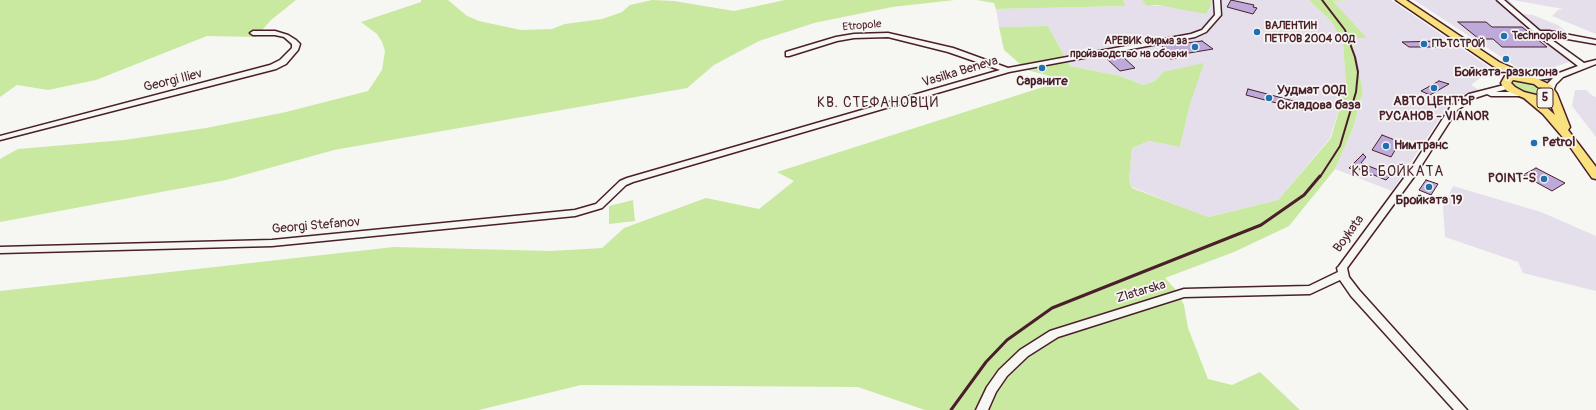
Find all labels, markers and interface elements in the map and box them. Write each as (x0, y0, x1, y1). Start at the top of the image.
street label: Etropole (842, 18, 882, 34)
place label: ВАЛЕНТИН ПЕТРОВ 2004 ООД (1265, 19, 1355, 45)
marker: ВАЛЕНТИН ПЕТРОВ 2004 ООД (1252, 27, 1262, 37)
place label: Technopolis (1512, 29, 1567, 43)
marker: Technopolis (1499, 31, 1509, 41)
place label: АРЕВИК Фирма за пройзводство на обовки (1070, 34, 1187, 60)
place label: ПЪТСТРОЙ (1432, 37, 1485, 51)
marker: ПЪТСТРОЙ (1419, 39, 1429, 49)
marker: АРЕВИК Фирма за пройзводство на обовки (1190, 42, 1200, 52)
street label: Vasilka Beneva (920, 53, 1000, 91)
marker: Бойката-разклона (1501, 54, 1511, 64)
marker: Сараните (1037, 63, 1047, 73)
place label: Бойката-разклона (1454, 65, 1558, 81)
street label: Georgi Iliev (142, 66, 204, 96)
place label: Сараните (1016, 74, 1068, 90)
place label: Уудмат ООД Складова база (1277, 83, 1360, 114)
marker: АВТО ЦЕНТЪР РУСАНОВ - VIANOR (1429, 83, 1439, 93)
road number: 5 (1537, 88, 1553, 108)
marker: Уудмат ООД Складова база (1264, 93, 1274, 103)
place label: АВТО ЦЕНТЪР РУСАНОВ - VIANOR (1379, 94, 1489, 125)
district label: КВ. СТЕФАНОВЦИ (817, 95, 939, 111)
place label: Petrol (1542, 135, 1575, 151)
place label: Нимтранс (1394, 138, 1448, 154)
marker: Petrol (1529, 138, 1539, 148)
marker: Нимтранс (1381, 141, 1391, 151)
district label: КВ. БОЙКАТА (1352, 164, 1444, 180)
place label: POINT-S (1488, 171, 1536, 187)
marker: POINT-S (1539, 174, 1549, 184)
marker: Бройката 19 (1424, 182, 1434, 192)
place label: Бройката 19 (1395, 193, 1463, 209)
street label: Boykata (1330, 212, 1368, 256)
street label: Georgi Stefanov (271, 214, 361, 238)
street label: Zlatarska (1114, 277, 1168, 307)

